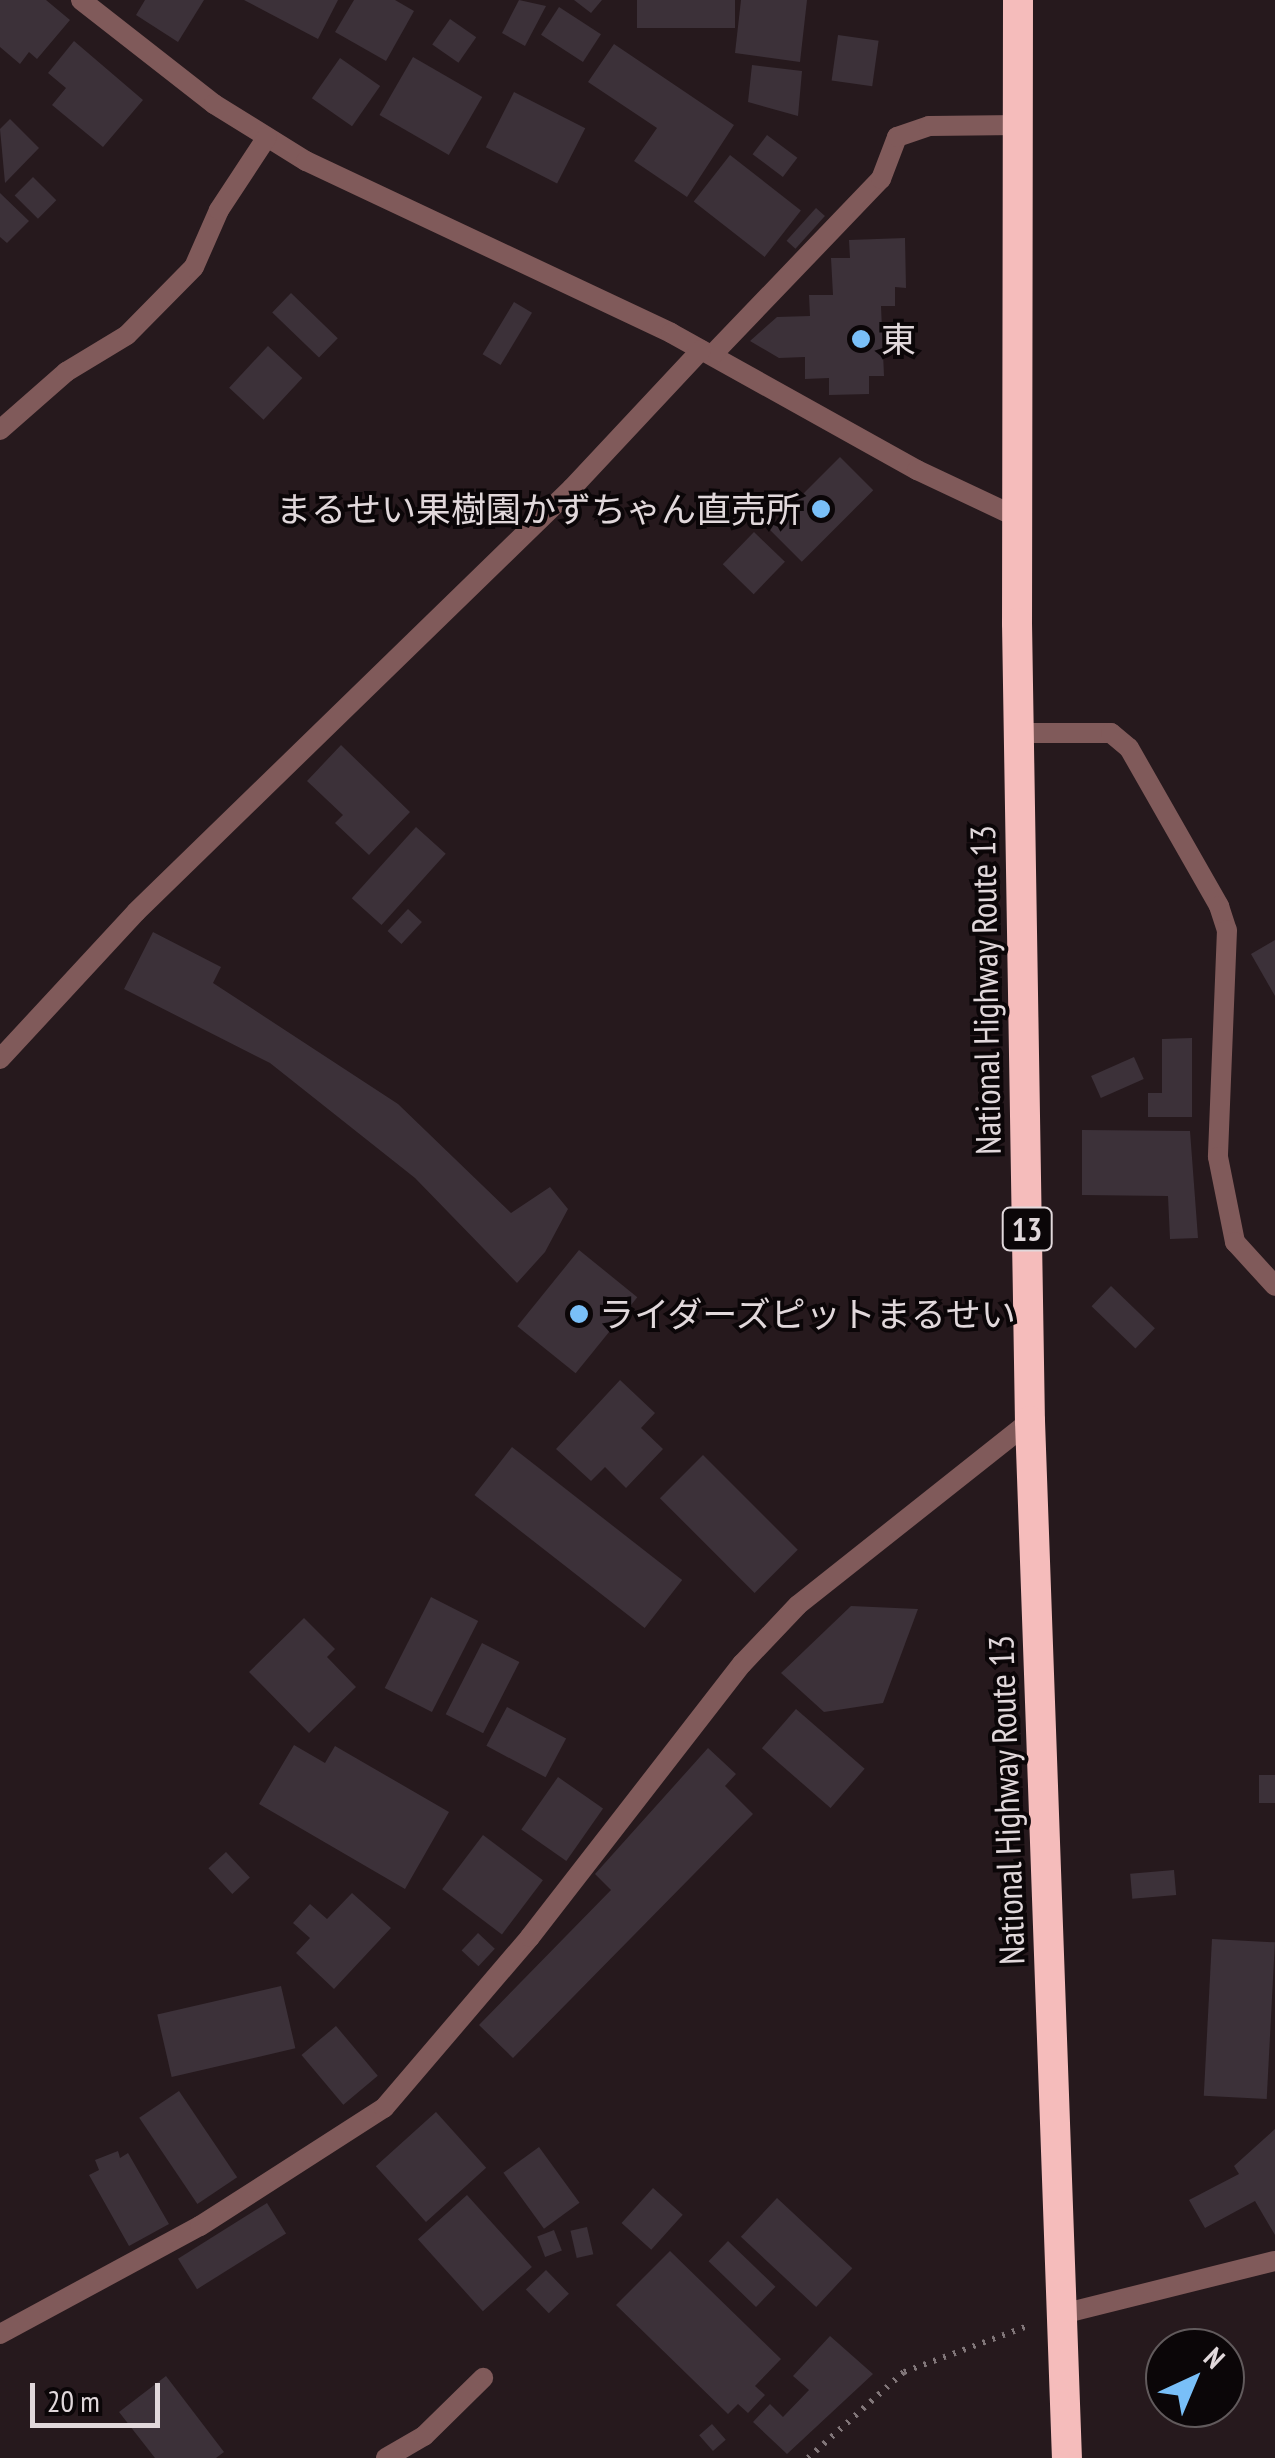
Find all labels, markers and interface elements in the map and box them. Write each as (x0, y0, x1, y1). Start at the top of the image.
place label: 東 (881, 318, 916, 360)
marker: 東 (850, 328, 872, 350)
place label: まるせい果樹園かずちゃん直売所 (276, 488, 801, 530)
marker: まるせい果樹園かずちゃん直売所 (810, 498, 832, 520)
street label: National Highway Route 13 (961, 824, 1009, 1156)
road number: 13 (1000, 1202, 1054, 1256)
place label: ライダーズピットまるせい (599, 1293, 1019, 1335)
marker: ライダーズピットまるせい (568, 1303, 590, 1325)
street label: National Highway Route 13 (979, 1634, 1033, 1966)
north arrow (1145, 2328, 1245, 2428)
text: N (1197, 2339, 1233, 2376)
scale bar (35, 2363, 165, 2425)
text: 20 m (47, 2381, 100, 2420)

